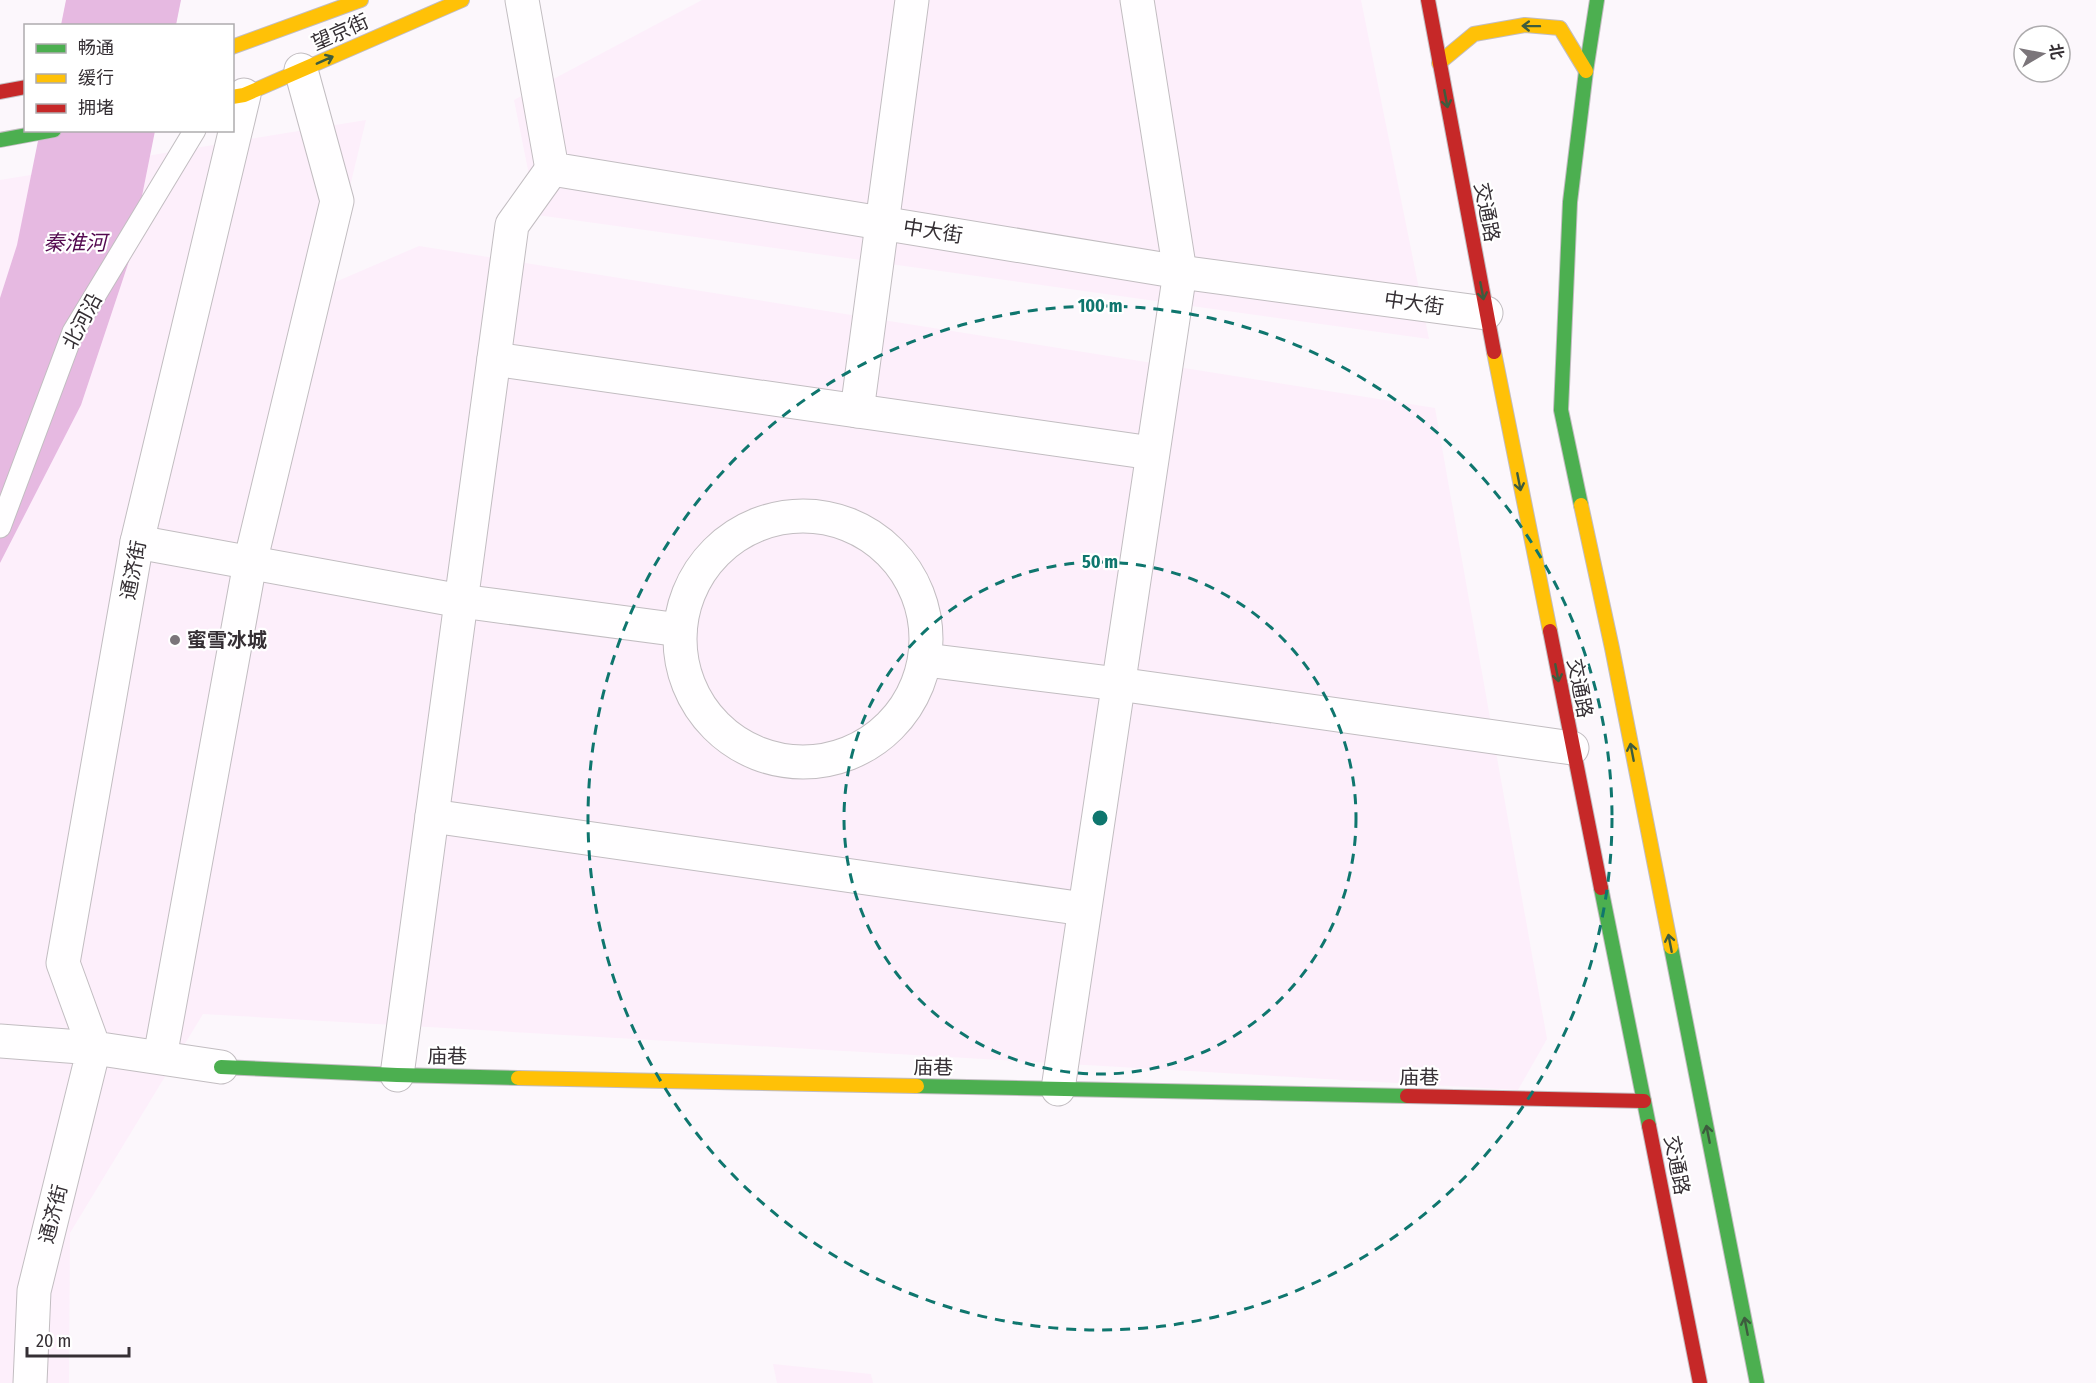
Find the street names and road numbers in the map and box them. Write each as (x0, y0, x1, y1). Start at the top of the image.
street label: 望京街 (308, 9, 372, 55)
street label: 交通路 (1469, 180, 1505, 244)
street label: 中大街 (901, 214, 965, 248)
street label: 中大街 (1383, 287, 1445, 319)
street label: 北河沿 (57, 289, 107, 353)
street label: 通济街 (115, 538, 151, 602)
street label: 交通路 (1562, 656, 1598, 720)
street label: 庙巷 (427, 1044, 467, 1068)
street label: 庙巷 (913, 1055, 953, 1079)
street label: 庙巷 (1399, 1065, 1439, 1089)
street label: 交通路 (1659, 1133, 1695, 1197)
street label: 通济街 (34, 1182, 72, 1246)

